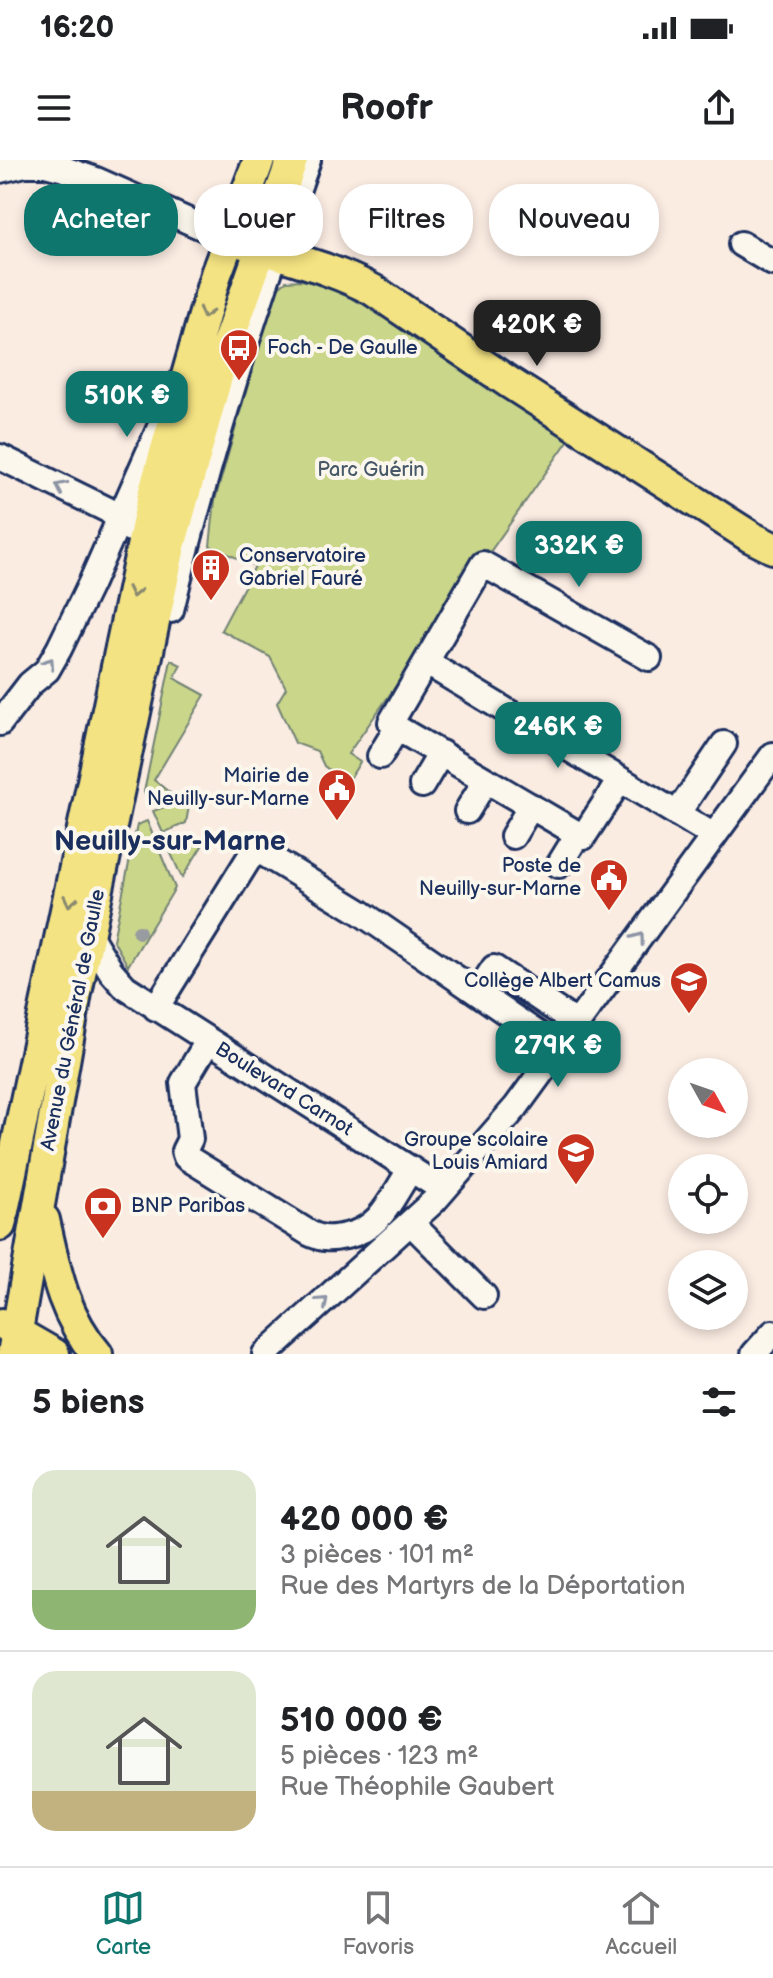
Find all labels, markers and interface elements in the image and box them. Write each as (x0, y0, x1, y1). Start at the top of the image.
text: 16:20 (40, 10, 114, 46)
icon: menu (32, 86, 76, 130)
icon: share (697, 86, 741, 130)
text: Roofr (340, 87, 433, 130)
chip: Acheter (24, 184, 178, 256)
chip: Louer (194, 184, 323, 256)
chip: Filtres (339, 184, 473, 256)
chip: Nouveau (489, 184, 659, 256)
pin: 420K € (472, 300, 602, 368)
one-way arrow (198, 305, 214, 319)
text: 420K € (492, 310, 582, 341)
bus stop icon: Foch - De Gaulle (218, 327, 260, 382)
place label: Foch - De Gaulle (267, 336, 418, 360)
pin: 510K € (62, 371, 192, 439)
text: 510K € (84, 381, 170, 412)
park label: Parc Guérin (317, 458, 425, 482)
one-way arrow (54, 481, 69, 497)
pin: 332K € (514, 521, 644, 589)
text: 332K € (534, 531, 624, 562)
place label: Conservatoire Gabriel Fauré (239, 544, 366, 591)
building icon: Conservatoire Gabriel Fauré (190, 547, 232, 602)
one-way arrow (126, 584, 143, 598)
one-way arrow (40, 658, 55, 672)
pin: 246K € (493, 702, 623, 770)
text: 246K € (513, 712, 603, 743)
place label: Mairie de Neuilly-sur-Marne (147, 764, 309, 811)
public building icon: Mairie de Neuilly-sur-Marne (316, 767, 358, 822)
district label: Neuilly-sur-Marne (54, 825, 286, 858)
place label: Poste de Neuilly-sur-Marne (419, 854, 581, 901)
public building icon: Poste de Neuilly-sur-Marne (588, 857, 630, 912)
street label: Avenue du Général de Gaulle (36, 887, 110, 1153)
one-way arrow (62, 894, 79, 908)
one-way arrow (629, 932, 644, 947)
school or university icon: Collège Albert Camus (668, 960, 710, 1015)
place label: Collège Albert Camus (464, 969, 661, 993)
pin: 279K € (493, 1021, 623, 1089)
text: 279K € (514, 1031, 602, 1062)
street label: Boulevard Carnot (211, 1037, 357, 1141)
north arrow (668, 1058, 748, 1138)
map controls (668, 1058, 748, 1330)
place label: Groupe scolaire Louis Amiard (404, 1128, 548, 1175)
school or university icon: Groupe scolaire Louis Amiard (555, 1131, 597, 1186)
button: locate (668, 1154, 748, 1234)
bank icon: BNP Paribas (82, 1185, 124, 1240)
place label: BNP Paribas (131, 1194, 245, 1218)
button: layers (668, 1250, 748, 1330)
one-way arrow (314, 1297, 328, 1311)
icon: filters (697, 1380, 741, 1424)
text: 5 biens (32, 1382, 144, 1423)
text: 420 000 € (280, 1499, 449, 1540)
icon: home (96, 1502, 192, 1598)
text: 3 pièces · 101 m² (280, 1540, 474, 1571)
text: Rue des Martyrs de la Déportation (280, 1571, 685, 1602)
text: 510 000 € (280, 1700, 443, 1741)
icon: home (96, 1703, 192, 1799)
text: 5 pièces · 123 m² (280, 1741, 478, 1772)
text: Rue Théophile Gaubert (280, 1772, 554, 1803)
tab: Carte (96, 1886, 151, 1961)
tab: Favoris (342, 1886, 414, 1961)
tab: Accueil (606, 1886, 677, 1961)

